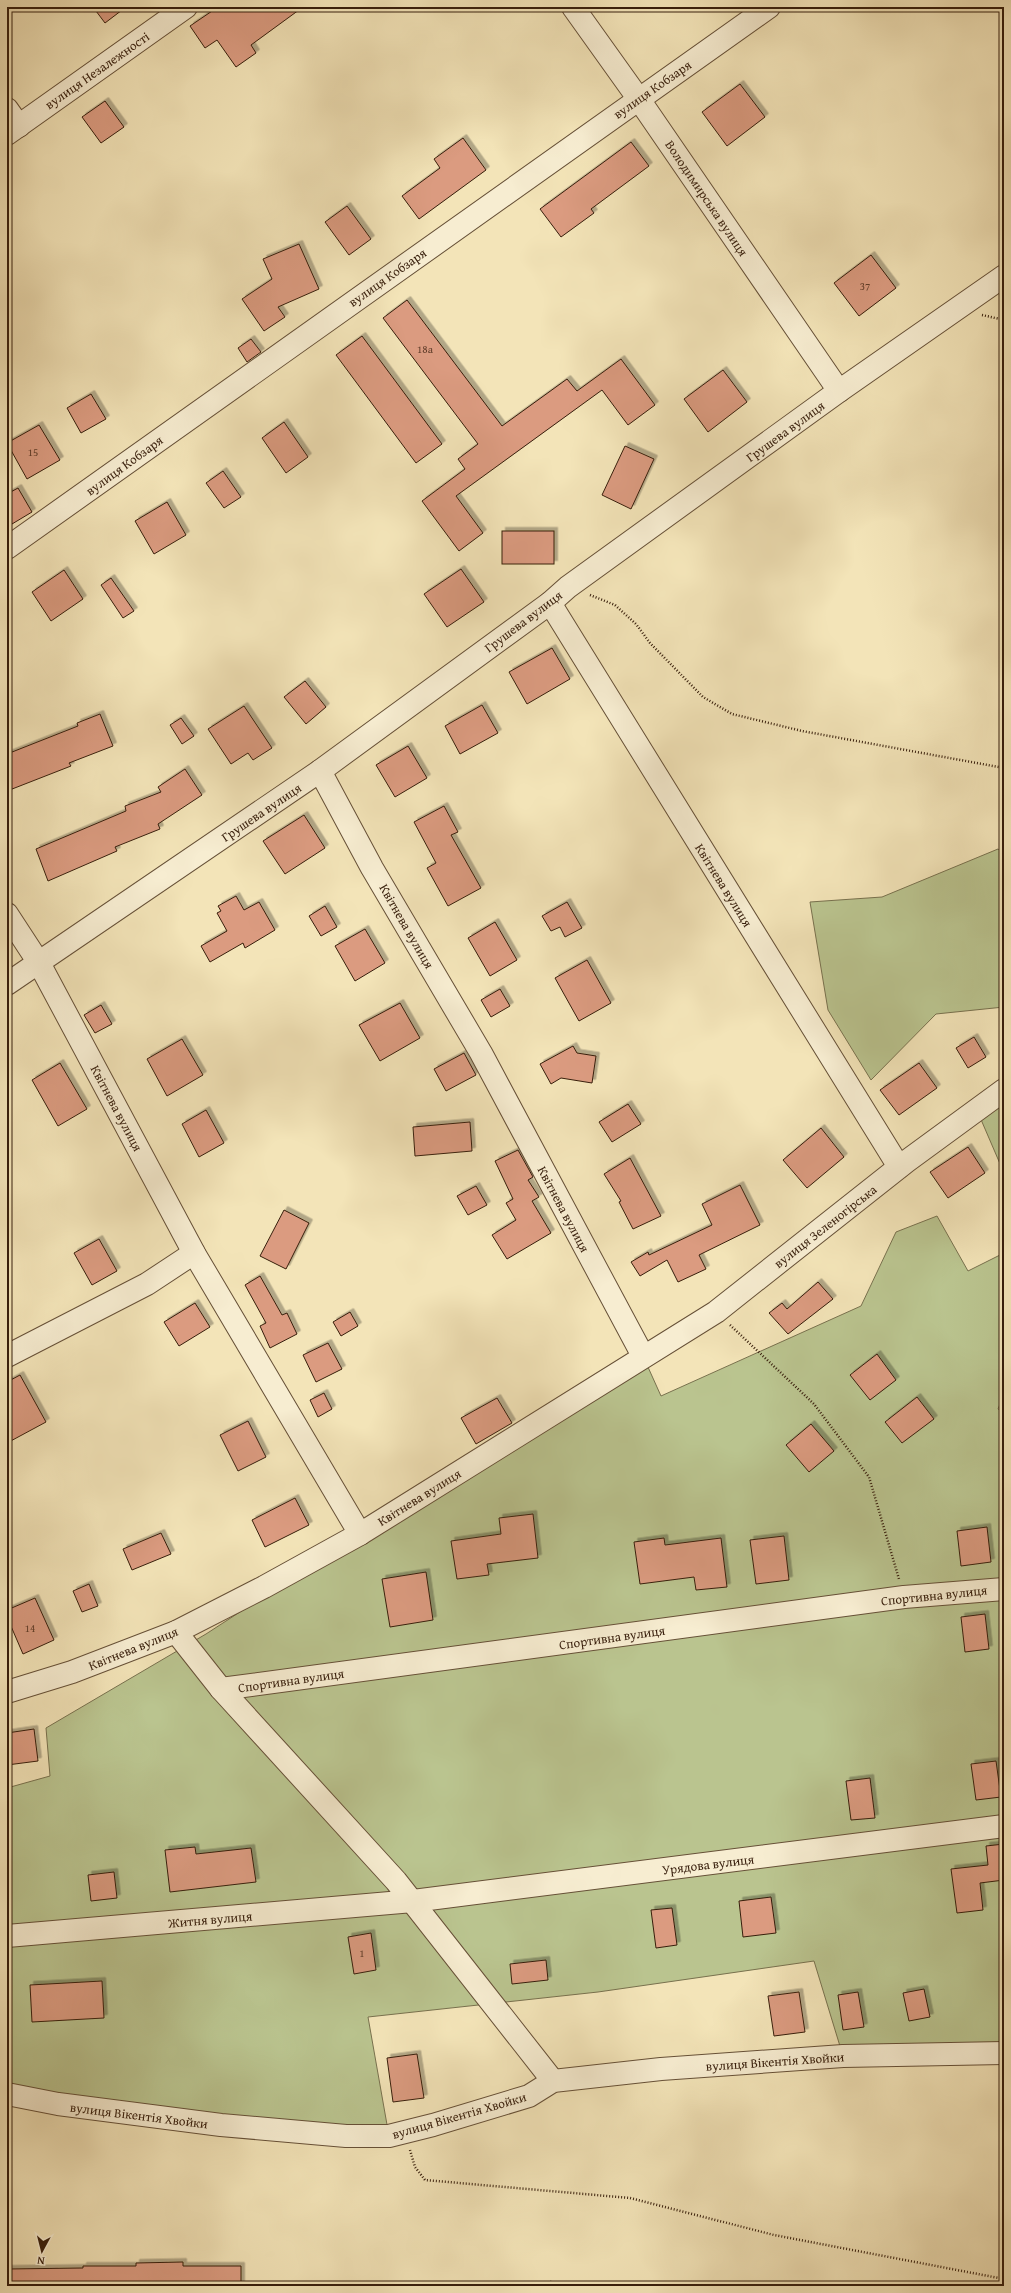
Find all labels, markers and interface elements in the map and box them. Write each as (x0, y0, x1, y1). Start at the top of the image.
street label: вулиця Незалежності (41, 27, 154, 114)
street label: вулиця Кобзаря (609, 55, 696, 123)
street label: Володимирська вулиця (661, 137, 753, 260)
street label: вулиця Кобзаря (344, 243, 431, 311)
house number: 37 (860, 278, 870, 294)
house number: 18а (417, 341, 434, 357)
street label: Грушева вулиця (742, 396, 829, 466)
street label: вулиця Кобзаря (82, 431, 167, 500)
house number: 15 (28, 444, 38, 460)
street label: Грушева вулиця (480, 586, 567, 657)
street label: Грушева вулиця (217, 778, 306, 846)
street label: Квітнева вулиця (690, 840, 757, 931)
street label: Квітнева вулиця (375, 880, 439, 973)
street label: Квітнева вулиця (86, 1062, 147, 1155)
street label: Квітнева вулиця (533, 1163, 594, 1256)
street label: вулиця Зеленогірська (770, 1180, 881, 1273)
street label: Квітнева вулиця (374, 1464, 465, 1531)
street label: Спортивна вулиця (880, 1580, 989, 1611)
house number: 14 (25, 1620, 35, 1636)
street label: Спортивна вулиця (558, 1621, 667, 1654)
street label: Квітнева вулиця (86, 1622, 181, 1675)
street label: Спортивна вулиця (237, 1664, 346, 1697)
street label: Урядова вулиця (661, 1849, 756, 1880)
street label: Житня вулиця (166, 1906, 253, 1933)
house number: 1 (359, 1945, 365, 1961)
street label: вулиця Вікентія Хвойки (705, 2047, 845, 2076)
street label: вулиця Вікентія Хвойки (390, 2087, 529, 2144)
street label: вулиця Вікентія Хвойки (69, 2098, 209, 2133)
north arrow (22, 2231, 62, 2271)
text: N (36, 2252, 45, 2269)

